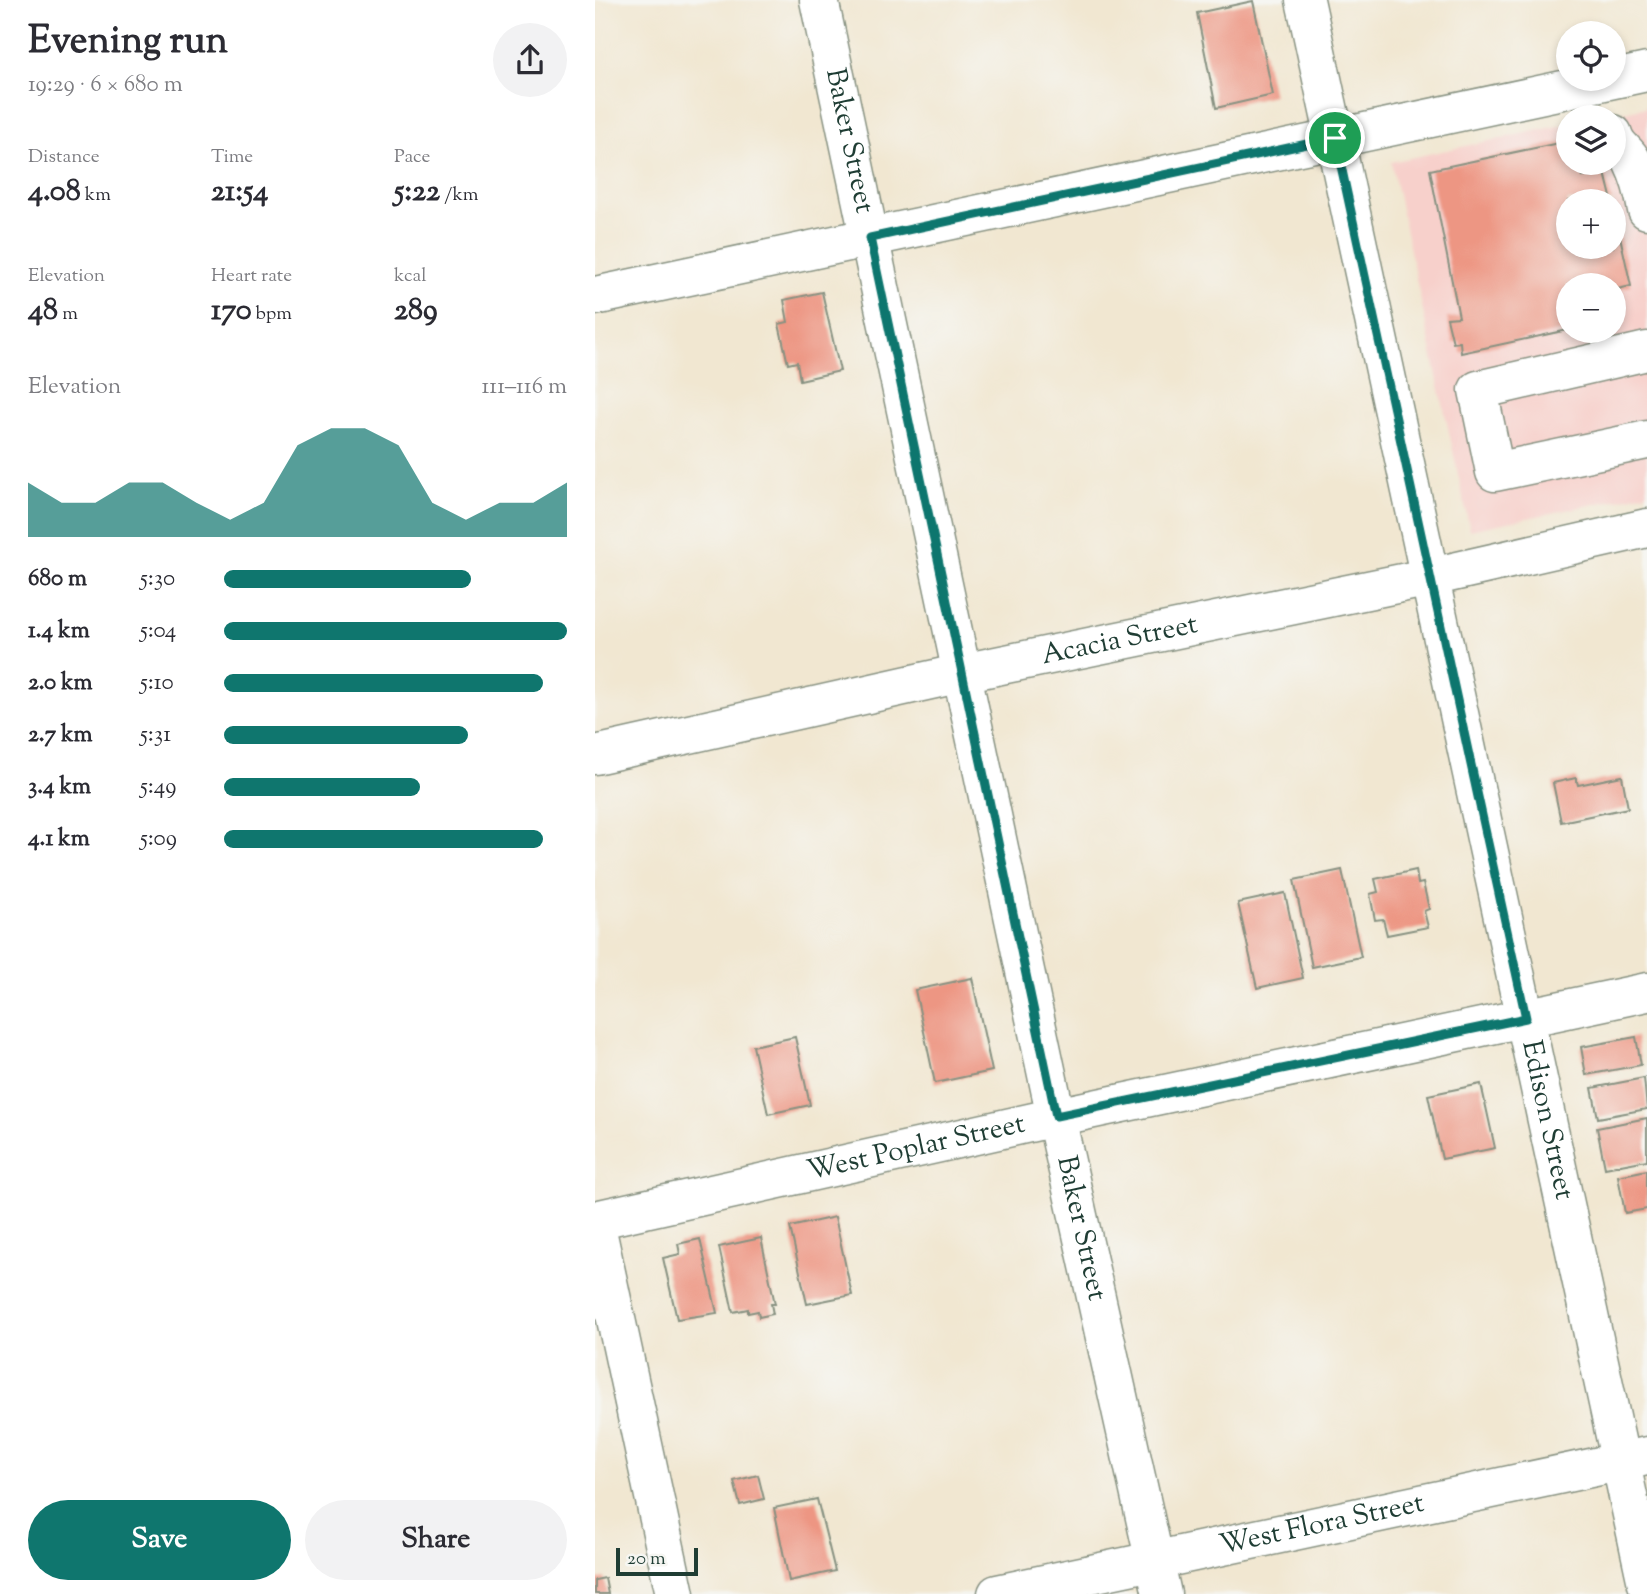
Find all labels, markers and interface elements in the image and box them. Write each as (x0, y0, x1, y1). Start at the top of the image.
text: Evening run (28, 16, 228, 70)
map controls (1556, 21, 1626, 343)
button: locate (1556, 21, 1626, 91)
button: share (493, 23, 567, 97)
street label: Baker Street (814, 65, 884, 217)
text: 19:29 · 6 × 680 m (28, 69, 183, 102)
button: layers (1556, 105, 1626, 175)
pin (1305, 108, 1365, 168)
icon: arrive (1316, 119, 1354, 157)
text: Distance (28, 144, 100, 171)
text: Time (211, 144, 253, 171)
text: Pace (394, 144, 430, 171)
text: 4.08 (28, 171, 81, 214)
text: 21:54 (211, 171, 268, 214)
text: 5:22 (394, 171, 440, 214)
text: km (81, 182, 111, 209)
text: /km (440, 182, 479, 209)
button: + (1556, 189, 1626, 259)
text: Elevation (28, 263, 105, 290)
text: Heart rate (211, 263, 292, 290)
text: kcal (394, 263, 427, 290)
button: − (1556, 273, 1626, 343)
text: 48 (28, 290, 58, 333)
text: 170 (211, 290, 252, 333)
text: 289 (394, 290, 438, 333)
text: m (58, 301, 78, 328)
text: bpm (252, 301, 292, 328)
text: Elevation (28, 371, 121, 404)
text: 111–116 m (482, 371, 567, 404)
text: 680 m (28, 563, 87, 596)
text: 5:30 (140, 563, 175, 596)
street label: Acacia Street (1038, 605, 1202, 676)
text: 1.4 km (28, 615, 90, 648)
text: 5:04 (140, 615, 176, 648)
text: 2.0 km (28, 667, 93, 700)
text: 5:10 (140, 667, 174, 700)
text: 2.7 km (28, 719, 93, 752)
text: 5:31 (140, 719, 171, 752)
text: 3.4 km (28, 771, 91, 804)
text: 5:49 (140, 771, 176, 804)
text: 4.1 km (28, 823, 90, 856)
text: 5:09 (140, 823, 177, 856)
street label: Edison Street (1510, 1037, 1584, 1204)
street label: West Poplar Street (803, 1104, 1029, 1192)
street label: Baker Street (1045, 1152, 1116, 1305)
street label: West Flora Street (1216, 1484, 1428, 1566)
button: Save (28, 1500, 291, 1580)
button: Share (305, 1500, 567, 1580)
scale bar (616, 1545, 698, 1577)
text: 20 m (627, 1546, 666, 1573)

